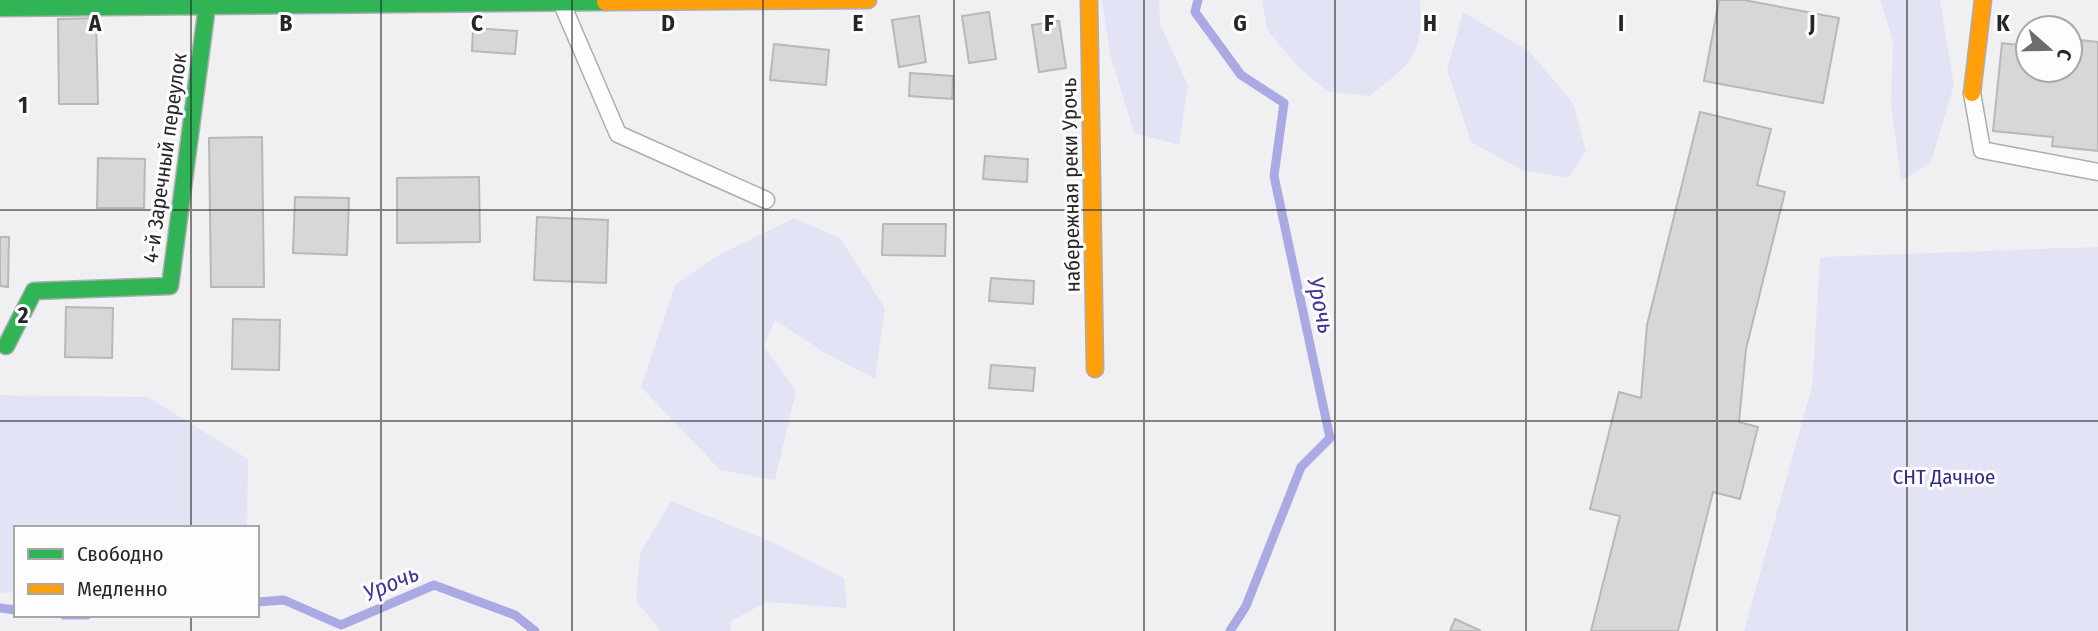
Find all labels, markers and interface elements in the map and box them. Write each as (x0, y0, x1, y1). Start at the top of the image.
text: A (88, 9, 102, 37)
text: B (280, 9, 293, 37)
text: C (471, 9, 483, 37)
text: D (661, 9, 675, 37)
text: E (853, 9, 864, 37)
text: F (1044, 9, 1054, 37)
text: G (1233, 9, 1247, 37)
text: H (1423, 9, 1437, 37)
text: I (1618, 9, 1624, 37)
text: J (1808, 9, 1815, 37)
text: K (1996, 9, 2010, 37)
north arrow (2014, 14, 2084, 84)
text: С (2052, 46, 2077, 63)
street label: 4-й Заречный переулок (137, 51, 193, 265)
street label: набережная реки Урочь (1056, 77, 1086, 292)
text: 1 (18, 91, 28, 119)
water label: Урочь (1301, 274, 1341, 336)
text: 2 (17, 301, 29, 329)
park label: СНТ Дачное (1892, 464, 1996, 490)
legend (14, 526, 259, 617)
text: Свободно (77, 541, 163, 567)
water label: Урочь (359, 559, 423, 607)
text: Медленно (77, 576, 167, 602)

